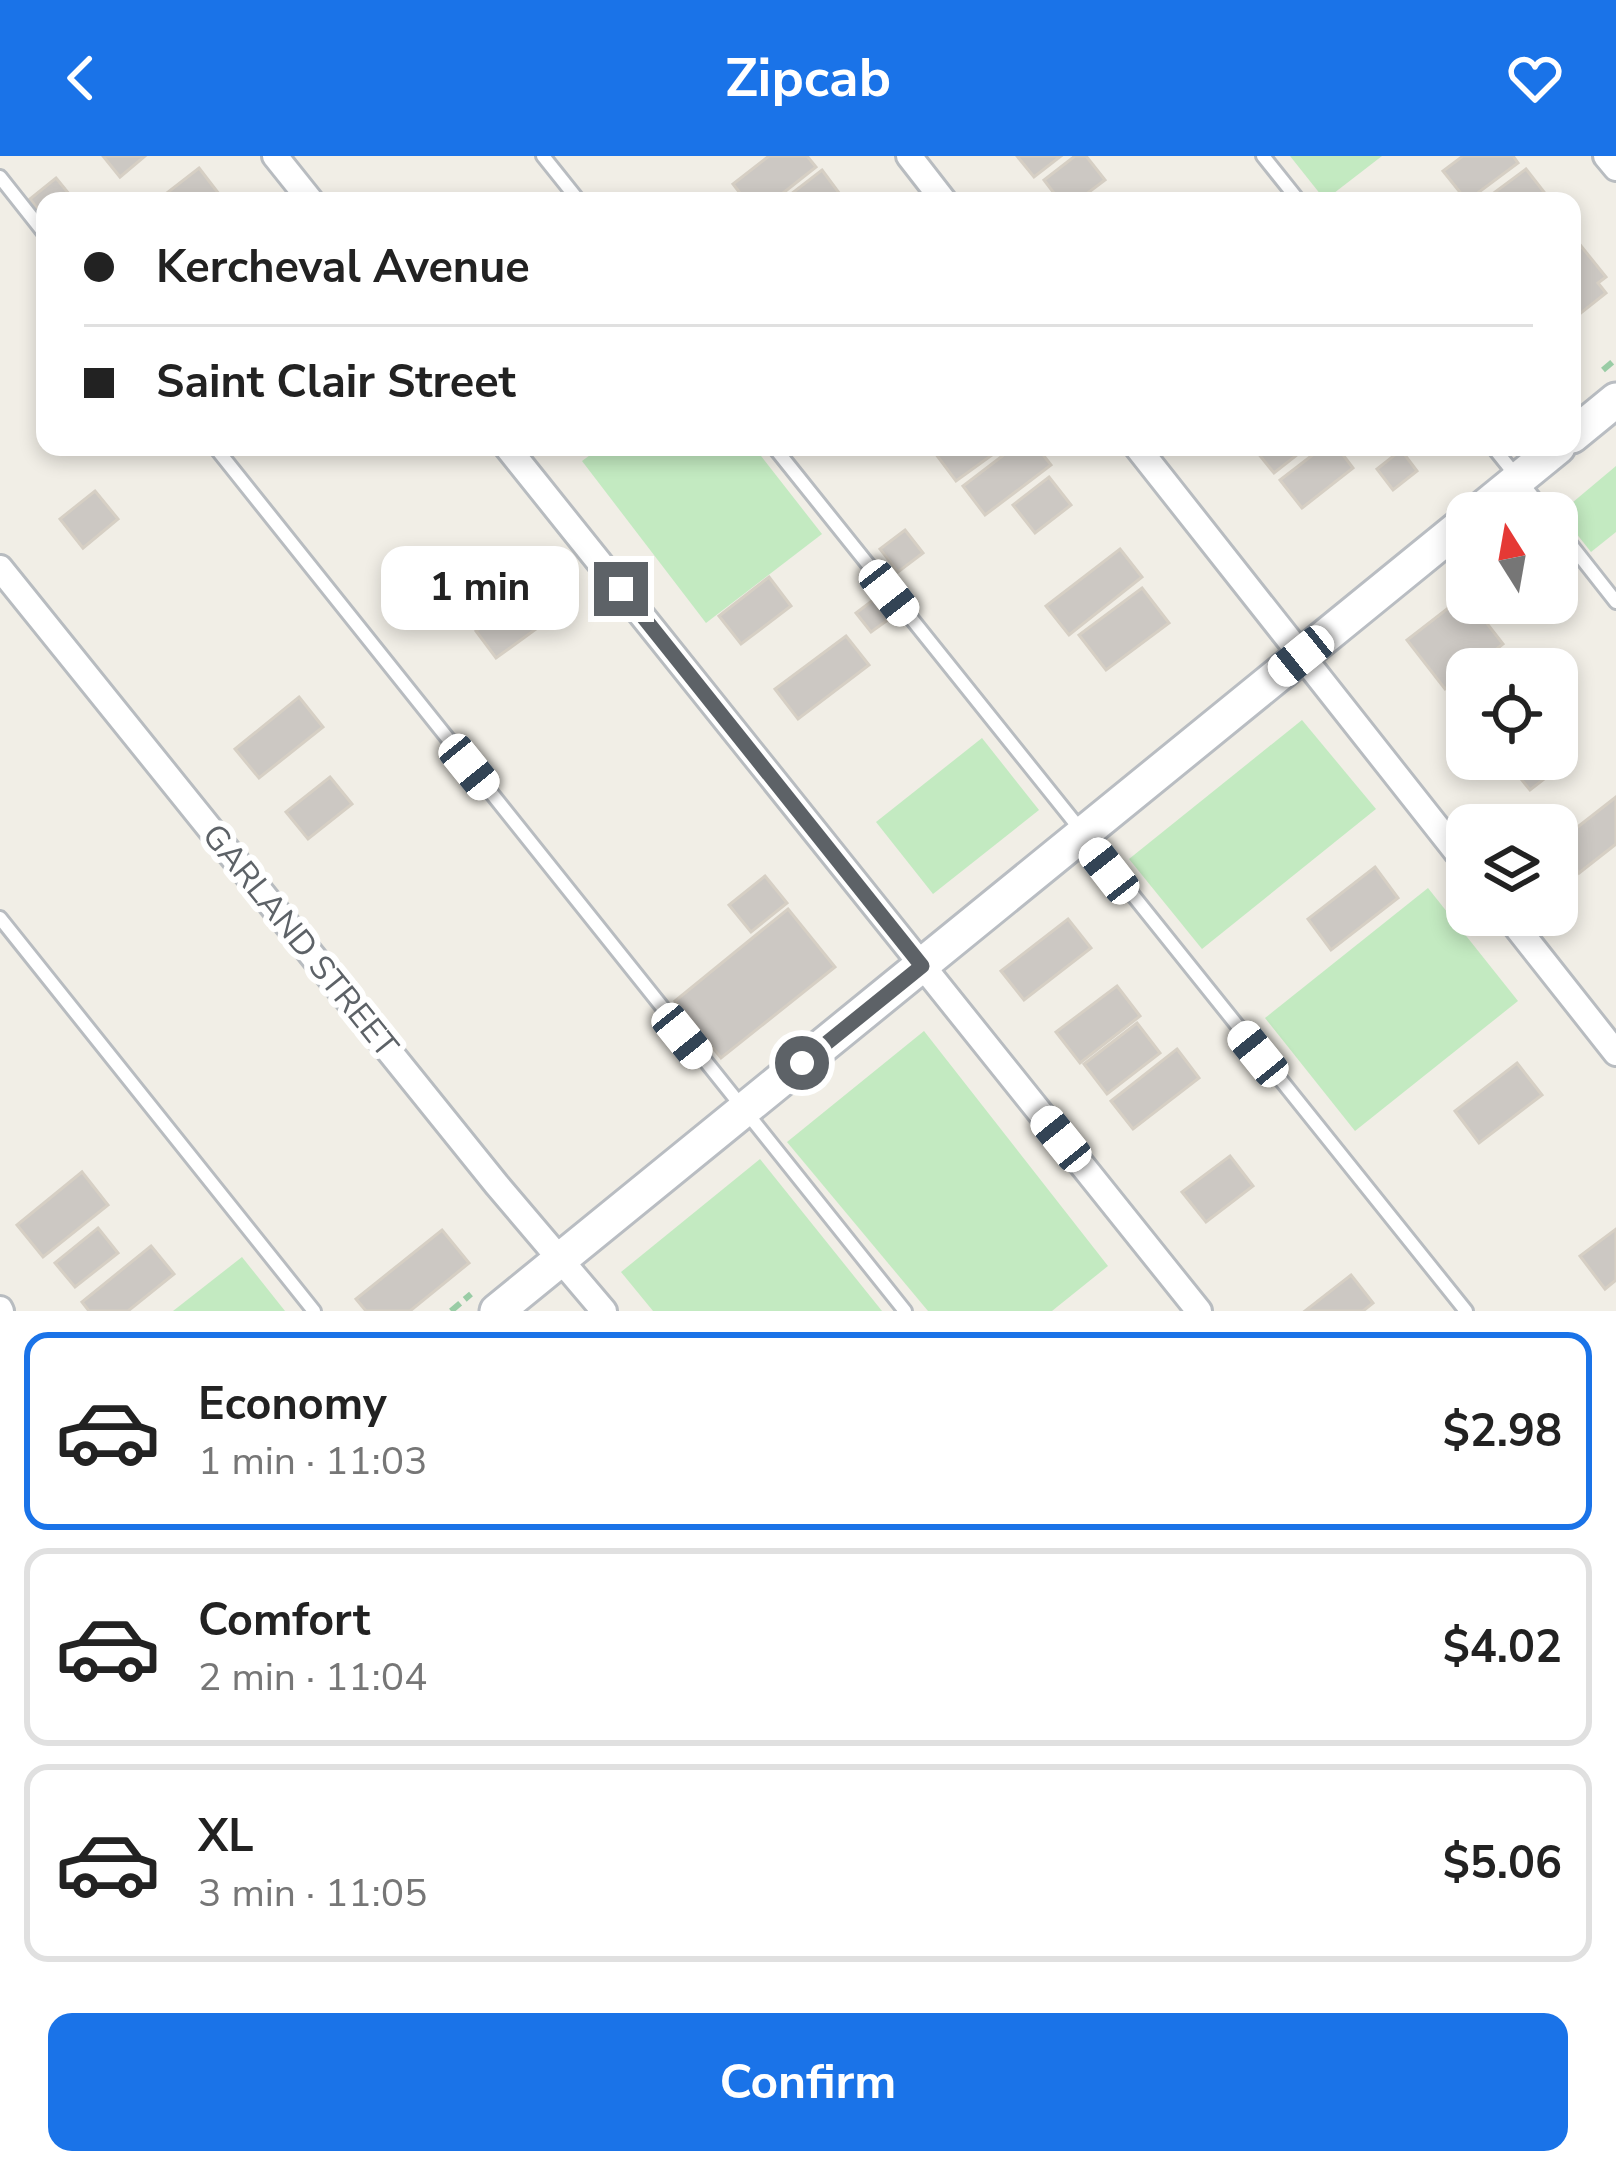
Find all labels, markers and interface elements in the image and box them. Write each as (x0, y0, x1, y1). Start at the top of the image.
text: Zipcab (725, 41, 891, 115)
icon: back (48, 45, 114, 111)
icon: heart (1502, 45, 1568, 111)
text: Kercheval Avenue (156, 237, 530, 298)
text: Saint Clair Street (156, 352, 516, 413)
north arrow (1446, 492, 1578, 624)
map controls (1446, 492, 1578, 936)
callout: 1 min (381, 547, 579, 631)
car (853, 554, 925, 632)
text: 1 min (430, 561, 530, 614)
route end (594, 562, 648, 616)
car (1262, 619, 1340, 693)
button: locate (1446, 648, 1578, 780)
car (432, 728, 506, 806)
button: layers (1446, 804, 1578, 936)
street label: GARLAND STREET (192, 815, 408, 1067)
car (1073, 832, 1145, 910)
car (645, 997, 719, 1075)
car (1221, 1015, 1295, 1093)
route start (775, 1036, 829, 1090)
car (1024, 1100, 1098, 1178)
text: Economy (198, 1374, 387, 1435)
icon: car (54, 1377, 162, 1485)
text: $2.98 (1443, 1401, 1562, 1462)
text: 1 min · 11:03 (198, 1435, 427, 1488)
text: Comfort (198, 1590, 370, 1651)
icon: car (54, 1593, 162, 1701)
text: $4.02 (1443, 1617, 1562, 1678)
text: 2 min · 11:04 (198, 1651, 427, 1704)
text: XL (198, 1806, 254, 1867)
icon: car (54, 1809, 162, 1917)
text: $5.06 (1443, 1833, 1562, 1894)
text: 3 min · 11:05 (198, 1867, 427, 1920)
button: Confirm (48, 2013, 1568, 2151)

